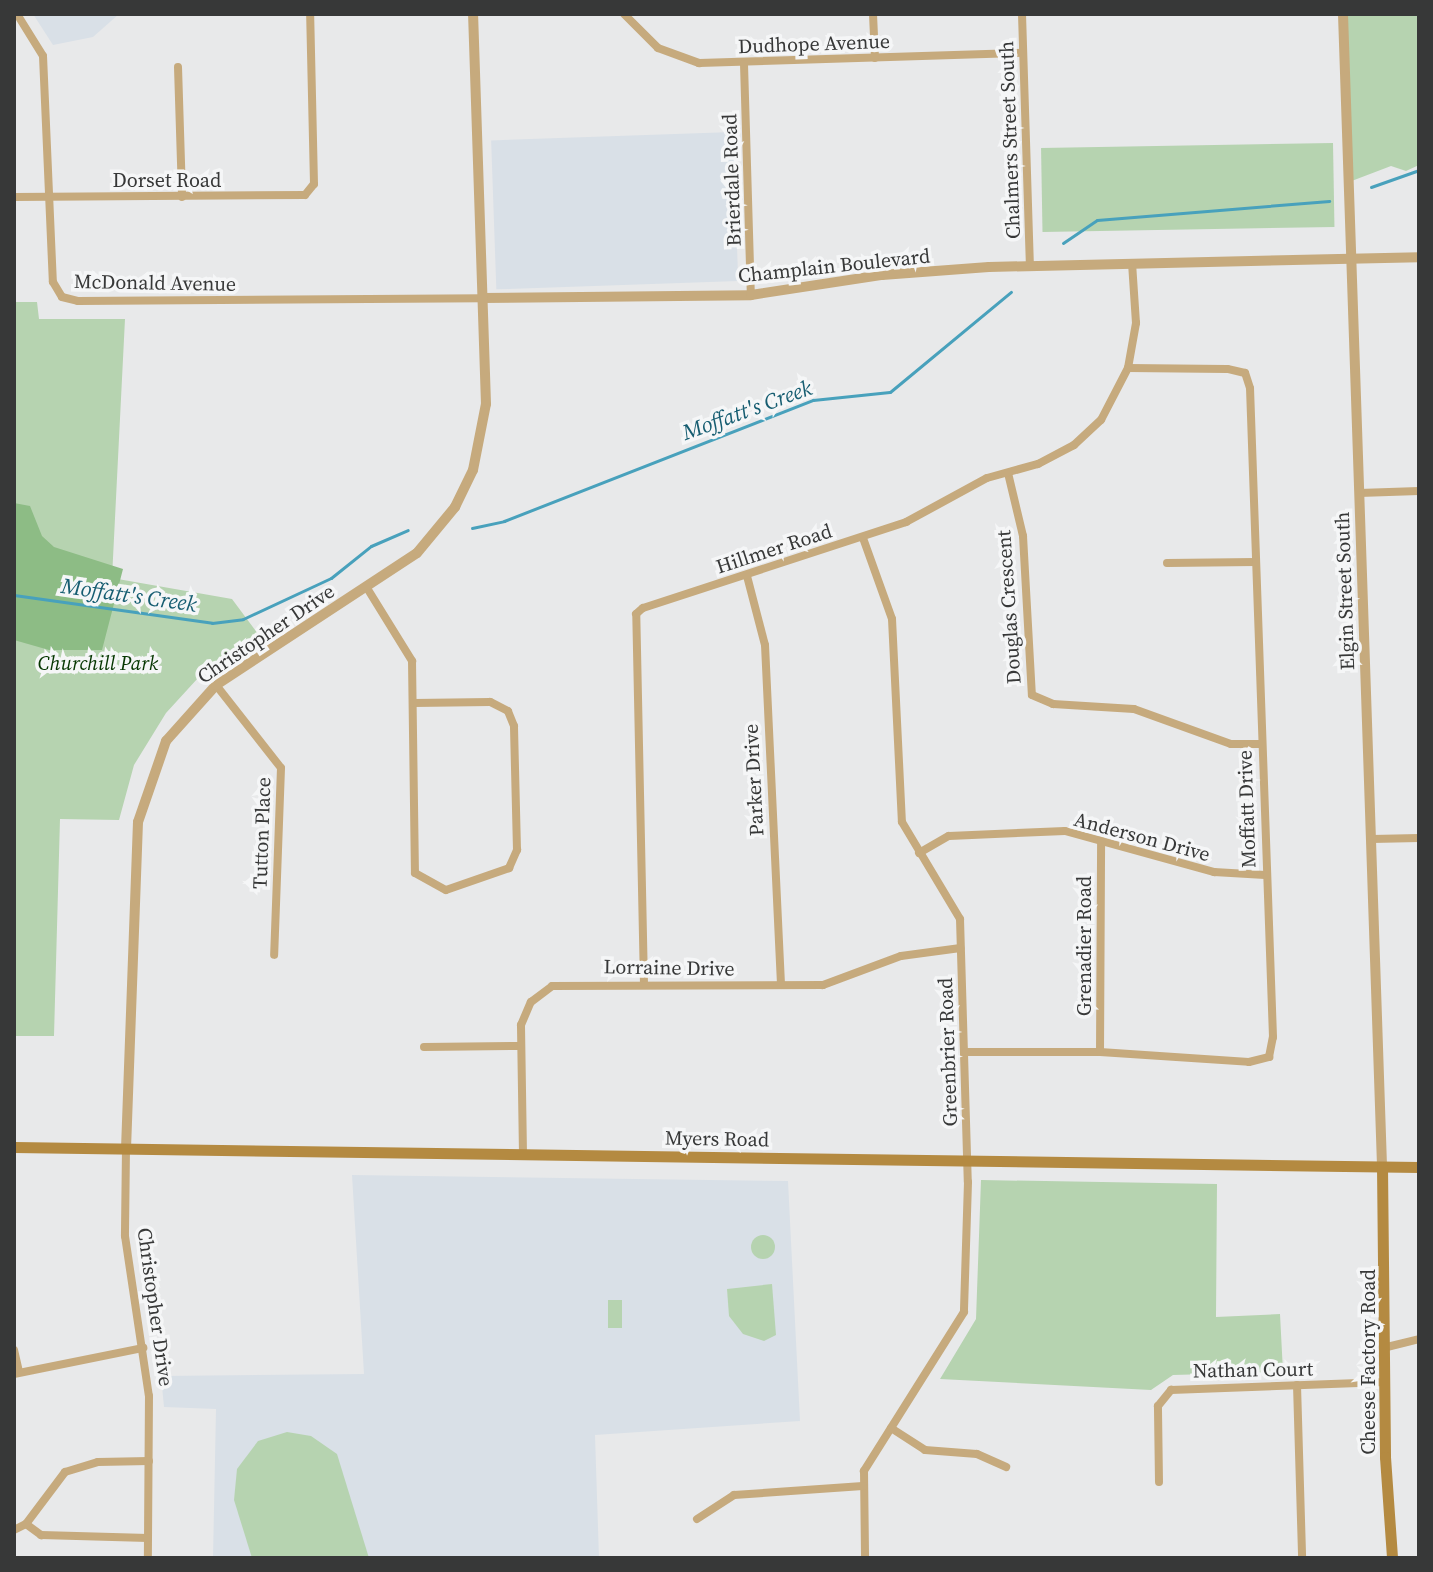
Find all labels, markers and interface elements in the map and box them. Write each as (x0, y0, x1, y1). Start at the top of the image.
street label: Dudhope Avenue (738, 29, 890, 59)
street label: Chalmers Street South (995, 41, 1025, 239)
street label: Brierdale Road (718, 113, 746, 247)
street label: Dorset Road (113, 168, 221, 192)
street label: Champlain Boulevard (737, 244, 931, 288)
street label: McDonald Avenue (74, 270, 236, 296)
water label: Moffatt's Creek (678, 374, 816, 446)
street label: Elgin Street South (1330, 511, 1360, 671)
street label: Hillmer Road (713, 519, 835, 579)
street label: Douglas Crescent (992, 529, 1026, 685)
water label: Moffatt's Creek (60, 572, 198, 618)
street label: Christopher Drive (193, 579, 339, 689)
park label: Churchill Park (38, 651, 158, 675)
street label: Parker Drive (739, 723, 769, 837)
street label: Moffatt Drive (1233, 750, 1261, 868)
street label: Tutton Place (248, 777, 276, 889)
street label: Anderson Drive (1071, 807, 1213, 867)
street label: Grenadier Road (1072, 876, 1096, 1016)
street label: Lorraine Drive (603, 955, 735, 981)
street label: Greenbrier Road (933, 977, 963, 1127)
street label: Myers Road (665, 1126, 769, 1152)
street label: Christopher Drive (132, 1226, 178, 1388)
street label: Cheese Factory Road (1356, 1269, 1380, 1455)
street label: Nathan Court (1193, 1357, 1313, 1383)

